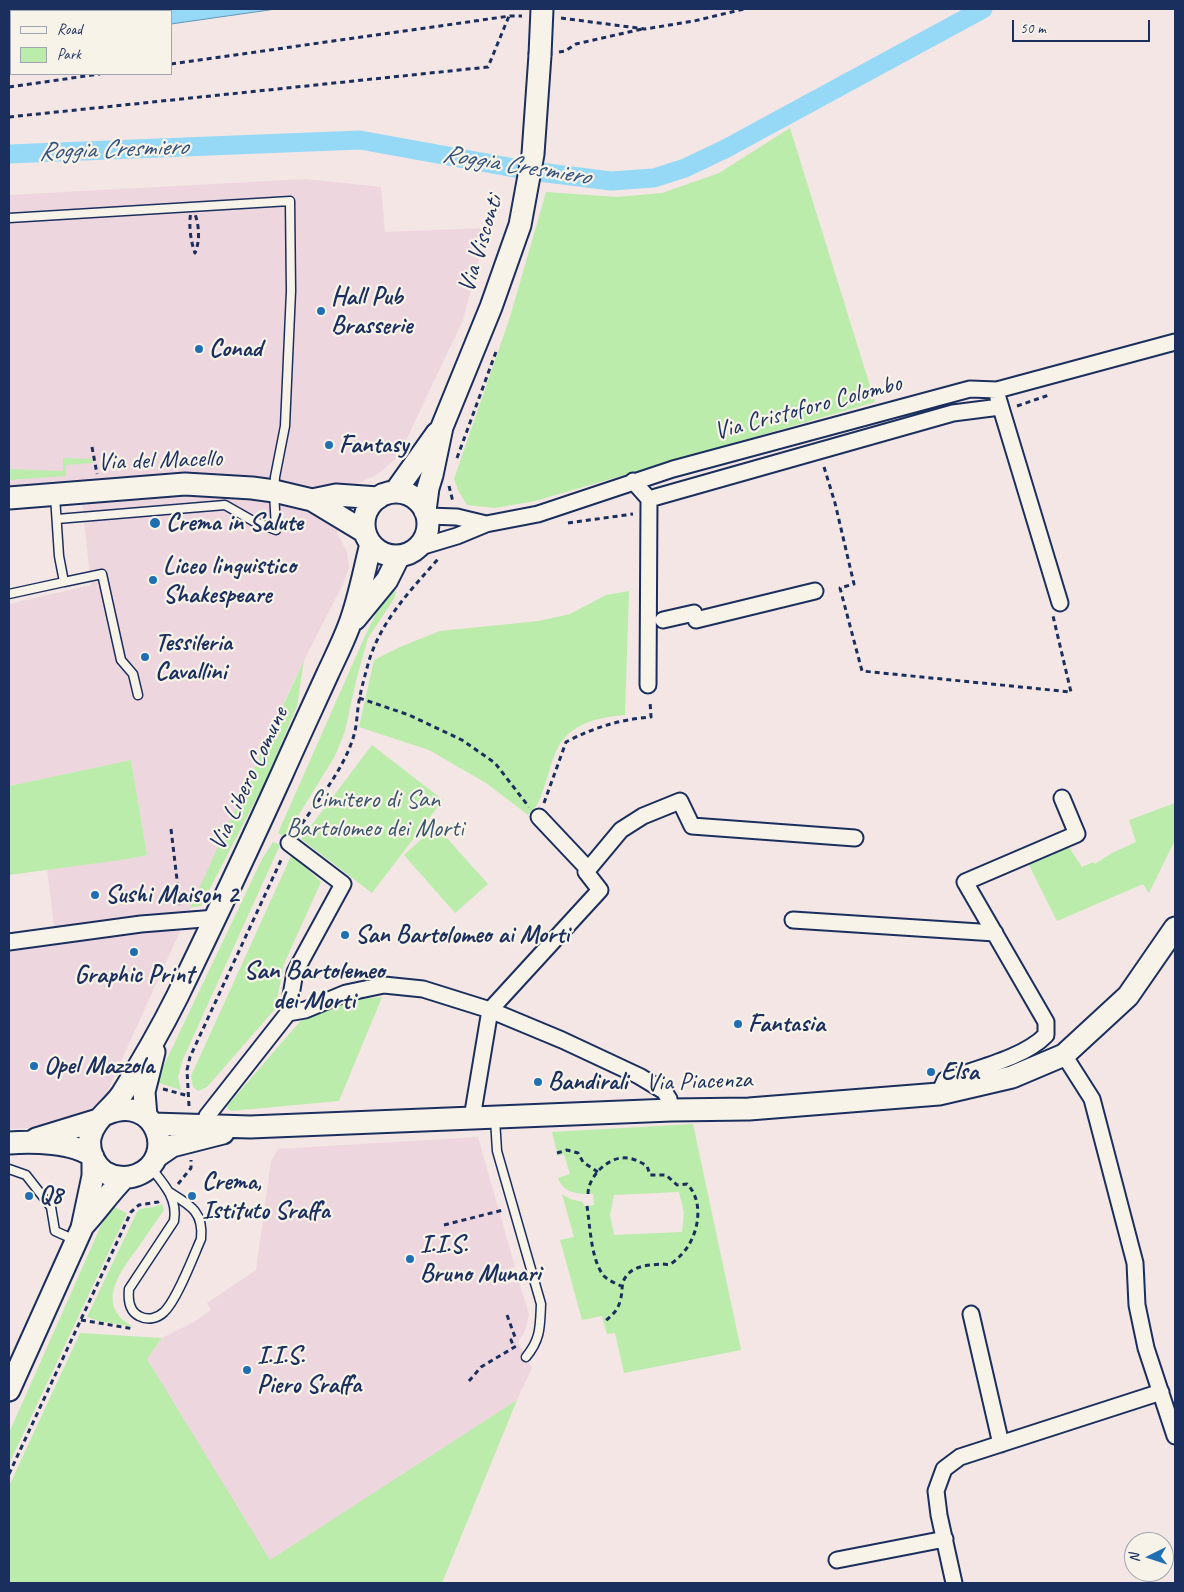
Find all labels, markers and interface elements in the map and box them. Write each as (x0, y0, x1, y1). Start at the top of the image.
legend (10, 10, 172, 75)
scale bar (1014, 10, 1152, 42)
text: 50 m (1020, 19, 1046, 38)
text: Road (57, 20, 82, 39)
text: Park (57, 45, 81, 64)
water label: Roggia Cresmiero (38, 132, 188, 168)
water label: Roggia Cresmiero (440, 139, 592, 193)
street label: Via Visconti (452, 192, 510, 296)
place label: Hall Pub Brasserie (331, 282, 412, 341)
marker: Hall Pub Brasserie (315, 305, 327, 317)
place label: Conad (209, 334, 262, 364)
marker: Conad (193, 343, 205, 355)
street label: Via Cristoforo Colombo (711, 369, 905, 447)
place label: Fantasy (339, 430, 408, 460)
marker: Fantasy (323, 439, 335, 451)
street label: Via del Macello (97, 444, 223, 478)
place label: Crema in Salute (166, 508, 303, 538)
marker: Crema in Salute (148, 516, 162, 530)
place label: Liceo linguistico Shakespeare (163, 551, 296, 610)
marker: Liceo linguistico Shakespeare (147, 574, 159, 586)
place label: Tessileria Cavallini (155, 628, 232, 687)
marker: Tessileria Cavallini (139, 651, 151, 663)
street label: Via Libero Comune (203, 703, 295, 855)
park label: Cimitero di San Bartolomeo dei Morti (286, 785, 464, 844)
place label: Sushi Maison 2 (105, 880, 238, 910)
marker: Sushi Maison 2 (89, 889, 101, 901)
place label: San Bartolomeo ai Morti (355, 920, 569, 950)
marker: San Bartolomeo ai Morti (339, 929, 351, 941)
marker: Graphic Print (128, 946, 140, 958)
district label: San Bartolemeo dei Morti (243, 955, 385, 1016)
place label: Graphic Print (75, 960, 193, 990)
place label: Fantasia (748, 1009, 825, 1039)
marker: Fantasia (732, 1018, 744, 1030)
place label: Opel Mazzola (44, 1051, 154, 1081)
place label: Elsa (941, 1057, 979, 1087)
marker: Opel Mazzola (28, 1060, 40, 1072)
street label: Via Piacenza (645, 1065, 753, 1099)
marker: Elsa (925, 1066, 937, 1078)
place label: Bandirali (548, 1067, 627, 1097)
marker: Bandirali (532, 1076, 544, 1088)
place label: Crema, Istituto Sraffa (202, 1167, 330, 1226)
place label: Q8 (39, 1181, 63, 1211)
marker: Q8 (23, 1190, 35, 1202)
marker: Crema, Istituto Sraffa (186, 1190, 198, 1202)
place label: I.I.S. Bruno Munari (420, 1230, 541, 1289)
marker: I.I.S. Bruno Munari (404, 1253, 416, 1265)
place label: I.I.S. Piero Sraffa (257, 1341, 361, 1400)
marker: I.I.S. Piero Sraffa (241, 1364, 253, 1376)
north arrow (1124, 1532, 1174, 1582)
text: N (1126, 1553, 1143, 1563)

